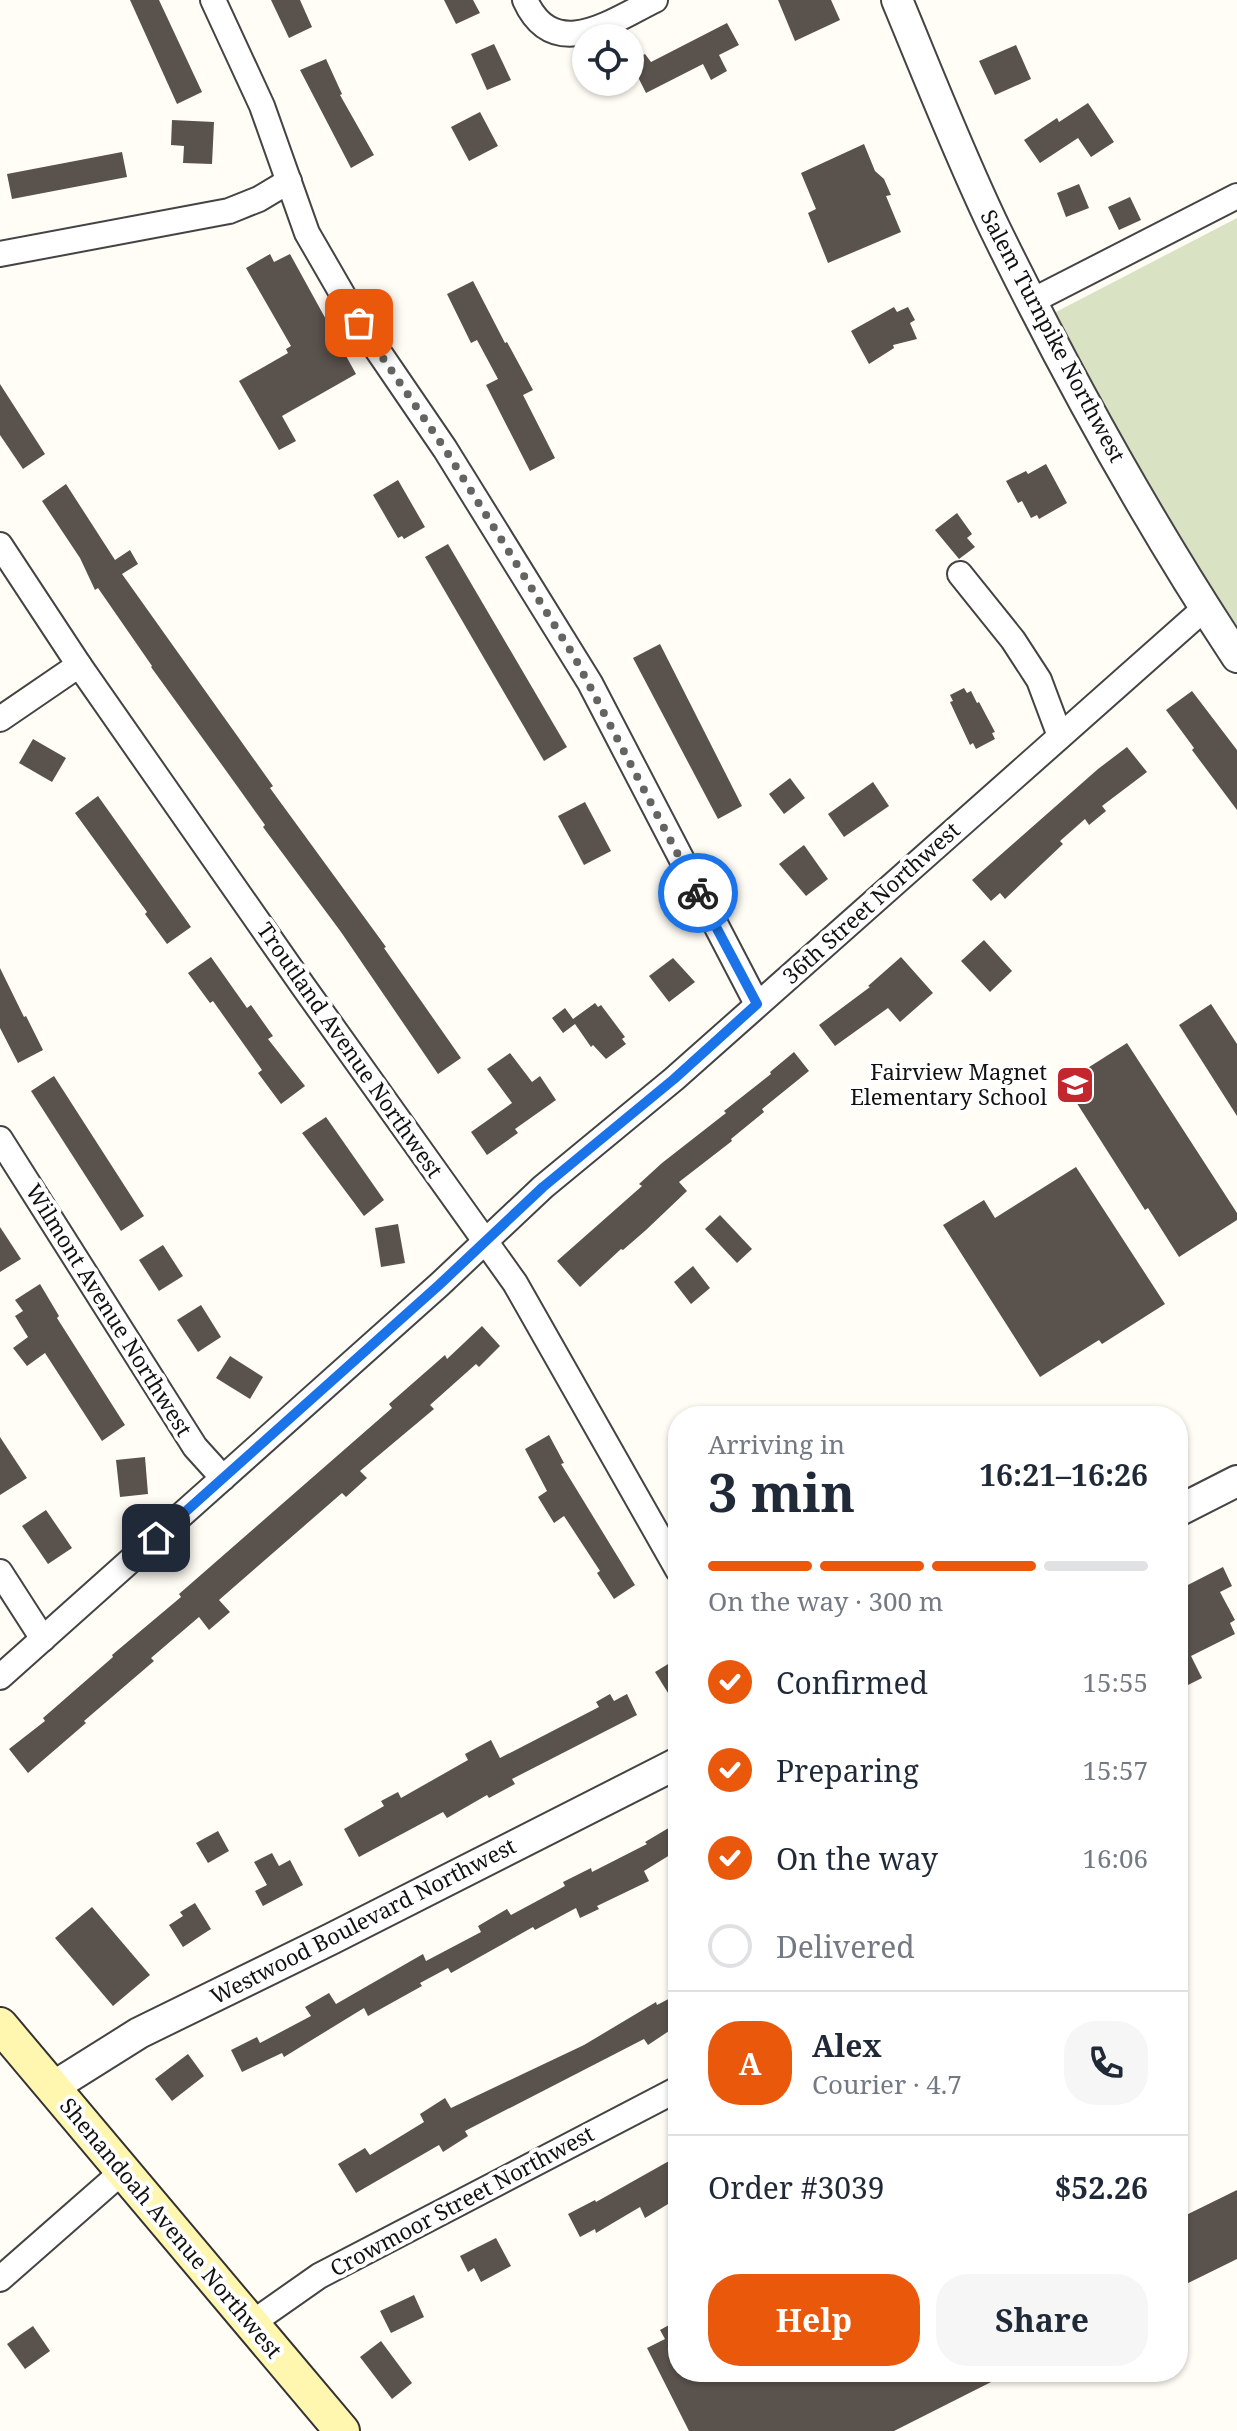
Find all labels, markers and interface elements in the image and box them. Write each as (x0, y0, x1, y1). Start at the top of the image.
map controls (572, 24, 644, 96)
button: locate (572, 24, 644, 96)
street label: Salem Turnpike Northwest (974, 204, 1133, 467)
pin (325, 289, 393, 357)
icon: bag (337, 301, 381, 345)
street label: 36th Street Northwest (775, 814, 966, 990)
courier (658, 853, 738, 933)
icon: bike (676, 871, 720, 915)
street label: Troutland Avenue Northwest (251, 916, 451, 1183)
place label: Fairview Magnet Elementary School (850, 1056, 1047, 1111)
school or university icon: Fairview Magnet Elementary School (1054, 1064, 1096, 1106)
street label: Wilmont Avenue Northwest (20, 1178, 200, 1442)
text: Arriving in (708, 1426, 845, 1462)
text: 16:21–16:26 (979, 1454, 1148, 1495)
text: 3 min (708, 1456, 855, 1527)
pin (122, 1504, 190, 1572)
icon: home (134, 1516, 178, 1560)
text: On the way · 300 m (708, 1583, 943, 1619)
icon: check (708, 1660, 752, 1704)
text: Confirmed (776, 1662, 928, 1703)
text: 15:55 (1082, 1664, 1148, 1700)
icon: check (708, 1748, 752, 1792)
text: Preparing (776, 1750, 919, 1791)
text: 15:57 (1082, 1752, 1148, 1788)
street label: Westwood Boulevard Northwest (205, 1830, 521, 2010)
icon: check (708, 1836, 752, 1880)
text: On the way (776, 1838, 938, 1879)
text: 16:06 (1082, 1840, 1148, 1876)
text: Delivered (776, 1926, 915, 1967)
button: phone (1064, 2021, 1148, 2105)
text: Alex (812, 2025, 882, 2066)
text: A (739, 2043, 761, 2084)
text: Courier · 4.7 (812, 2066, 962, 2102)
street label: Shenandoah Avenue Northwest (54, 2091, 290, 2364)
street label: Crowmoor Street Northwest (324, 2118, 599, 2283)
text: Order #3039 (708, 2167, 885, 2208)
text: $52.26 (1054, 2167, 1148, 2208)
button: Help (708, 2274, 920, 2366)
button: Share (936, 2274, 1148, 2366)

